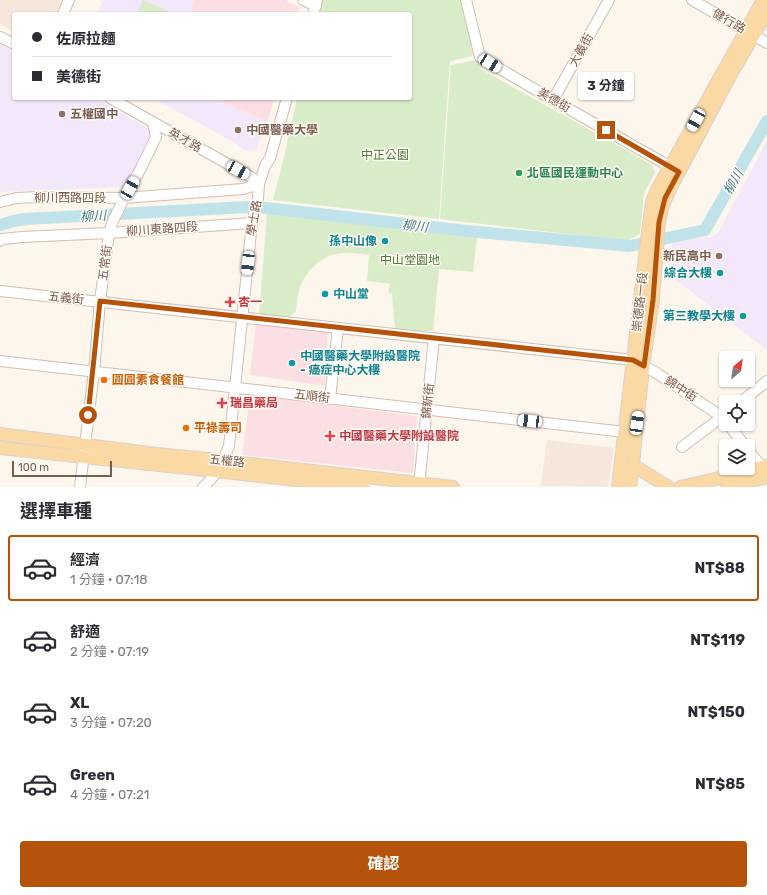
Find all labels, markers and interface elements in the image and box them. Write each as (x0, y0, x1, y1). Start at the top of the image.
street label: 健行路 (710, 6, 748, 36)
text: 佐原拉麵 (56, 30, 116, 48)
street label: 大義街 (566, 31, 596, 69)
car (477, 52, 503, 74)
text: 美德街 (56, 68, 101, 86)
callout: 3 分鐘 (578, 72, 634, 100)
text: 3 分鐘 (587, 78, 625, 93)
street label: 美德街 (535, 85, 573, 115)
place label: 五權國中 (70, 107, 118, 121)
car (685, 107, 707, 133)
marker: 五權國中 (57, 109, 67, 119)
route end (597, 121, 615, 139)
place label: 中國醫藥大學 (246, 123, 318, 137)
street label: 英才路 (166, 125, 204, 155)
marker: 中國醫藥大學 (233, 125, 243, 135)
park label: 中正公園 (361, 148, 409, 162)
car (225, 159, 251, 181)
water label: 柳川 (720, 165, 747, 197)
place label: 北區國民運動中心 (527, 166, 623, 180)
marker: 北區國民運動中心 (514, 168, 524, 178)
car (119, 175, 141, 201)
street label: 柳川西路四段 (34, 191, 106, 205)
street label: 學士路 (244, 199, 264, 237)
water label: 柳川 (80, 208, 108, 224)
water label: 柳川 (401, 217, 431, 235)
street label: 柳川東路四段 (126, 220, 198, 238)
place label: 孫中山像 (329, 234, 377, 248)
marker: 孫中山像 (380, 236, 390, 246)
street label: 五常街 (96, 244, 114, 282)
place label: 新民高中 (663, 249, 711, 263)
car (241, 250, 255, 276)
marker: 新民高中 (714, 251, 724, 261)
park label: 中山堂園地 (380, 253, 440, 267)
place label: 綜合大樓 (664, 266, 712, 280)
marker: 綜合大樓 (715, 268, 725, 278)
street label: 崇德路一段 (630, 271, 650, 333)
place label: 中山堂 (333, 287, 369, 301)
street label: 五義街 (47, 289, 85, 307)
marker: 中山堂 (320, 289, 330, 299)
place label: 杏一 (238, 295, 262, 309)
marker: 杏一 (225, 297, 235, 307)
place label: 第三教學大樓 (663, 309, 735, 323)
marker: 第三教學大樓 (738, 311, 748, 321)
place label: 中國醫藥大學附設醫院 - 癌症中心大樓 (300, 349, 420, 377)
north arrow (719, 351, 755, 387)
map controls (719, 351, 755, 475)
marker: 中國醫藥大學附設醫院 - 癌症中心大樓 (287, 358, 297, 368)
place label: 圓圓素食餐館 (112, 373, 184, 387)
street label: 錦中街 (662, 373, 700, 405)
marker: 圓圓素食餐館 (99, 375, 109, 385)
street label: 錦新街 (419, 382, 437, 420)
street label: 五順街 (293, 387, 331, 405)
button: locate (719, 395, 755, 431)
place label: 瑞昌藥局 (230, 396, 278, 410)
marker: 瑞昌藥局 (217, 398, 227, 408)
route start (79, 406, 97, 424)
car (629, 410, 645, 436)
car (517, 414, 543, 428)
place label: 平祿壽司 (194, 421, 242, 435)
marker: 平祿壽司 (181, 423, 191, 433)
place label: 中國醫藥大學附設醫院 (339, 429, 459, 443)
marker: 中國醫藥大學附設醫院 (324, 430, 336, 442)
button: layers (719, 439, 755, 475)
street label: 五權路 (208, 452, 246, 470)
scale bar (12, 459, 112, 478)
text: 100 m (18, 461, 49, 474)
text: 選擇車種 (20, 500, 92, 522)
icon: car (22, 550, 58, 586)
text: 經濟 (70, 551, 100, 569)
text: NT$88 (694, 559, 745, 577)
text: 1 分鐘 · 07:18 (70, 572, 148, 587)
icon: car (22, 622, 58, 658)
text: 舒適 (70, 623, 100, 641)
text: NT$119 (690, 631, 745, 649)
text: 2 分鐘 · 07:19 (70, 644, 149, 659)
icon: car (22, 694, 58, 730)
text: XL (70, 694, 89, 712)
text: NT$150 (687, 703, 745, 721)
text: 3 分鐘 · 07:20 (70, 715, 152, 730)
icon: car (22, 766, 58, 802)
text: Green (70, 766, 115, 784)
text: NT$85 (695, 775, 745, 793)
text: 4 分鐘 · 07:21 (70, 787, 149, 802)
button: 確認 (20, 841, 747, 887)

